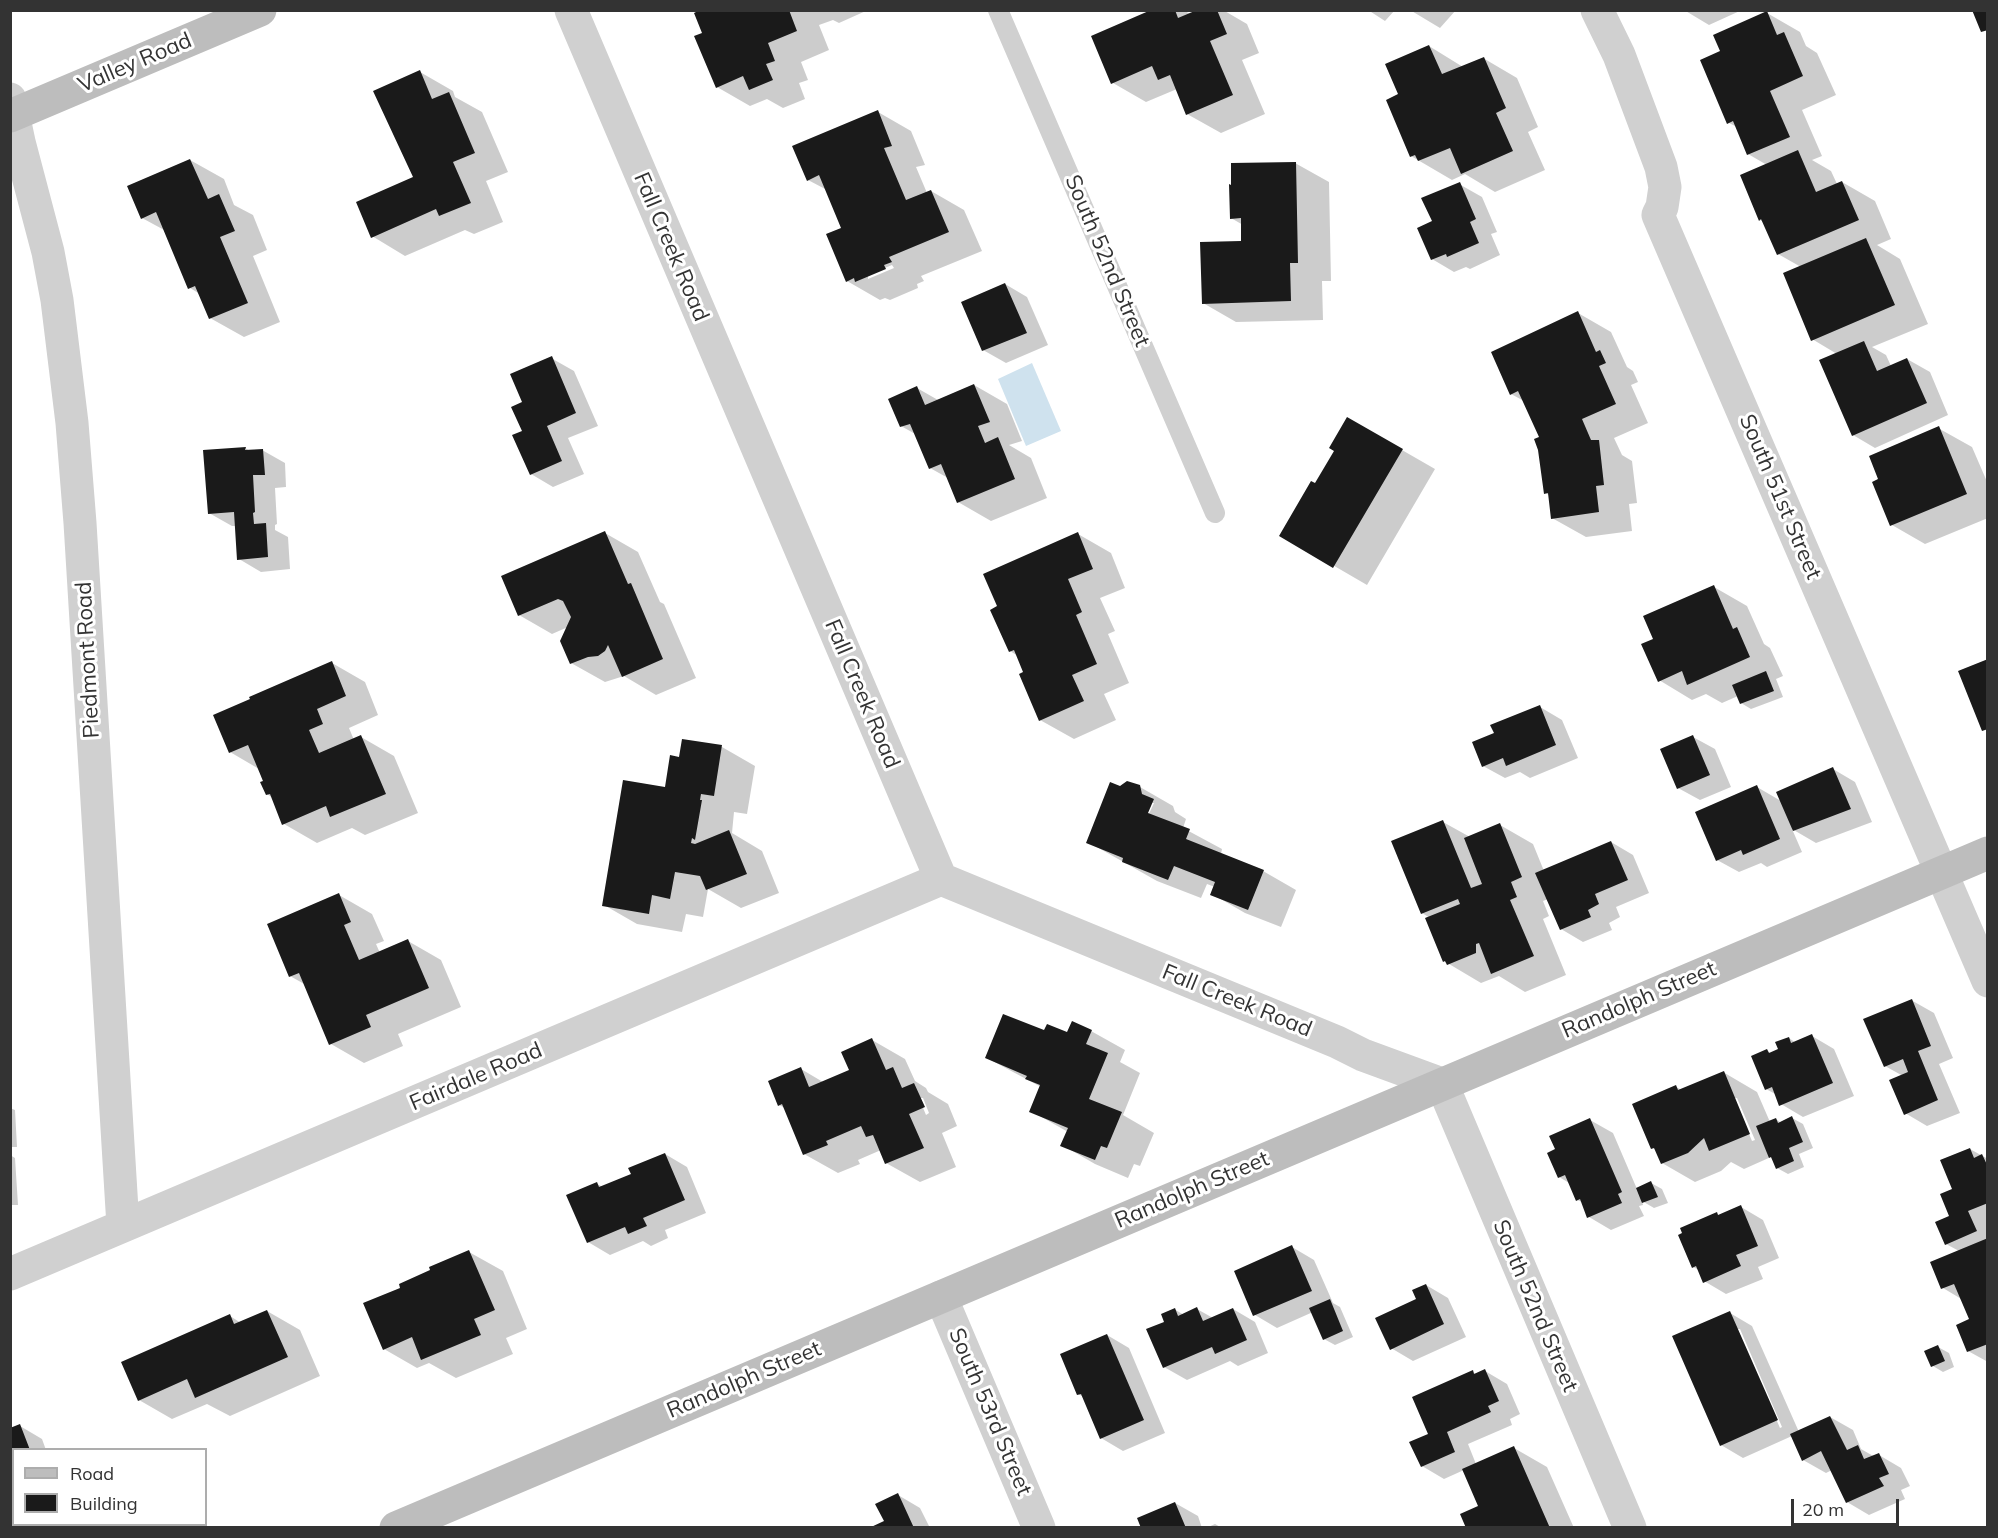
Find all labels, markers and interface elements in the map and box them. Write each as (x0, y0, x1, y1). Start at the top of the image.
street label: Valley Road (74, 27, 196, 99)
street label: Fall Creek Road (628, 169, 714, 325)
street label: South 52nd Street (1059, 171, 1155, 351)
street label: South 51st Street (1733, 410, 1827, 584)
street label: Piedmont Road (71, 581, 105, 739)
street label: Fall Creek Road (819, 616, 905, 772)
street label: Randolph Street (1558, 956, 1720, 1044)
street label: Fall Creek Road (1158, 959, 1316, 1043)
street label: Fairdale Road (406, 1037, 546, 1117)
street label: Randolph Street (1111, 1146, 1273, 1234)
street label: South 52nd Street (1487, 1216, 1583, 1396)
street label: South 53rd Street (943, 1324, 1037, 1500)
street label: Randolph Street (663, 1336, 825, 1424)
legend (12, 1448, 207, 1526)
text: Road (70, 1462, 114, 1485)
scale bar (1794, 1487, 1902, 1525)
text: Building (70, 1492, 138, 1515)
text: 20 m (1802, 1498, 1844, 1521)

